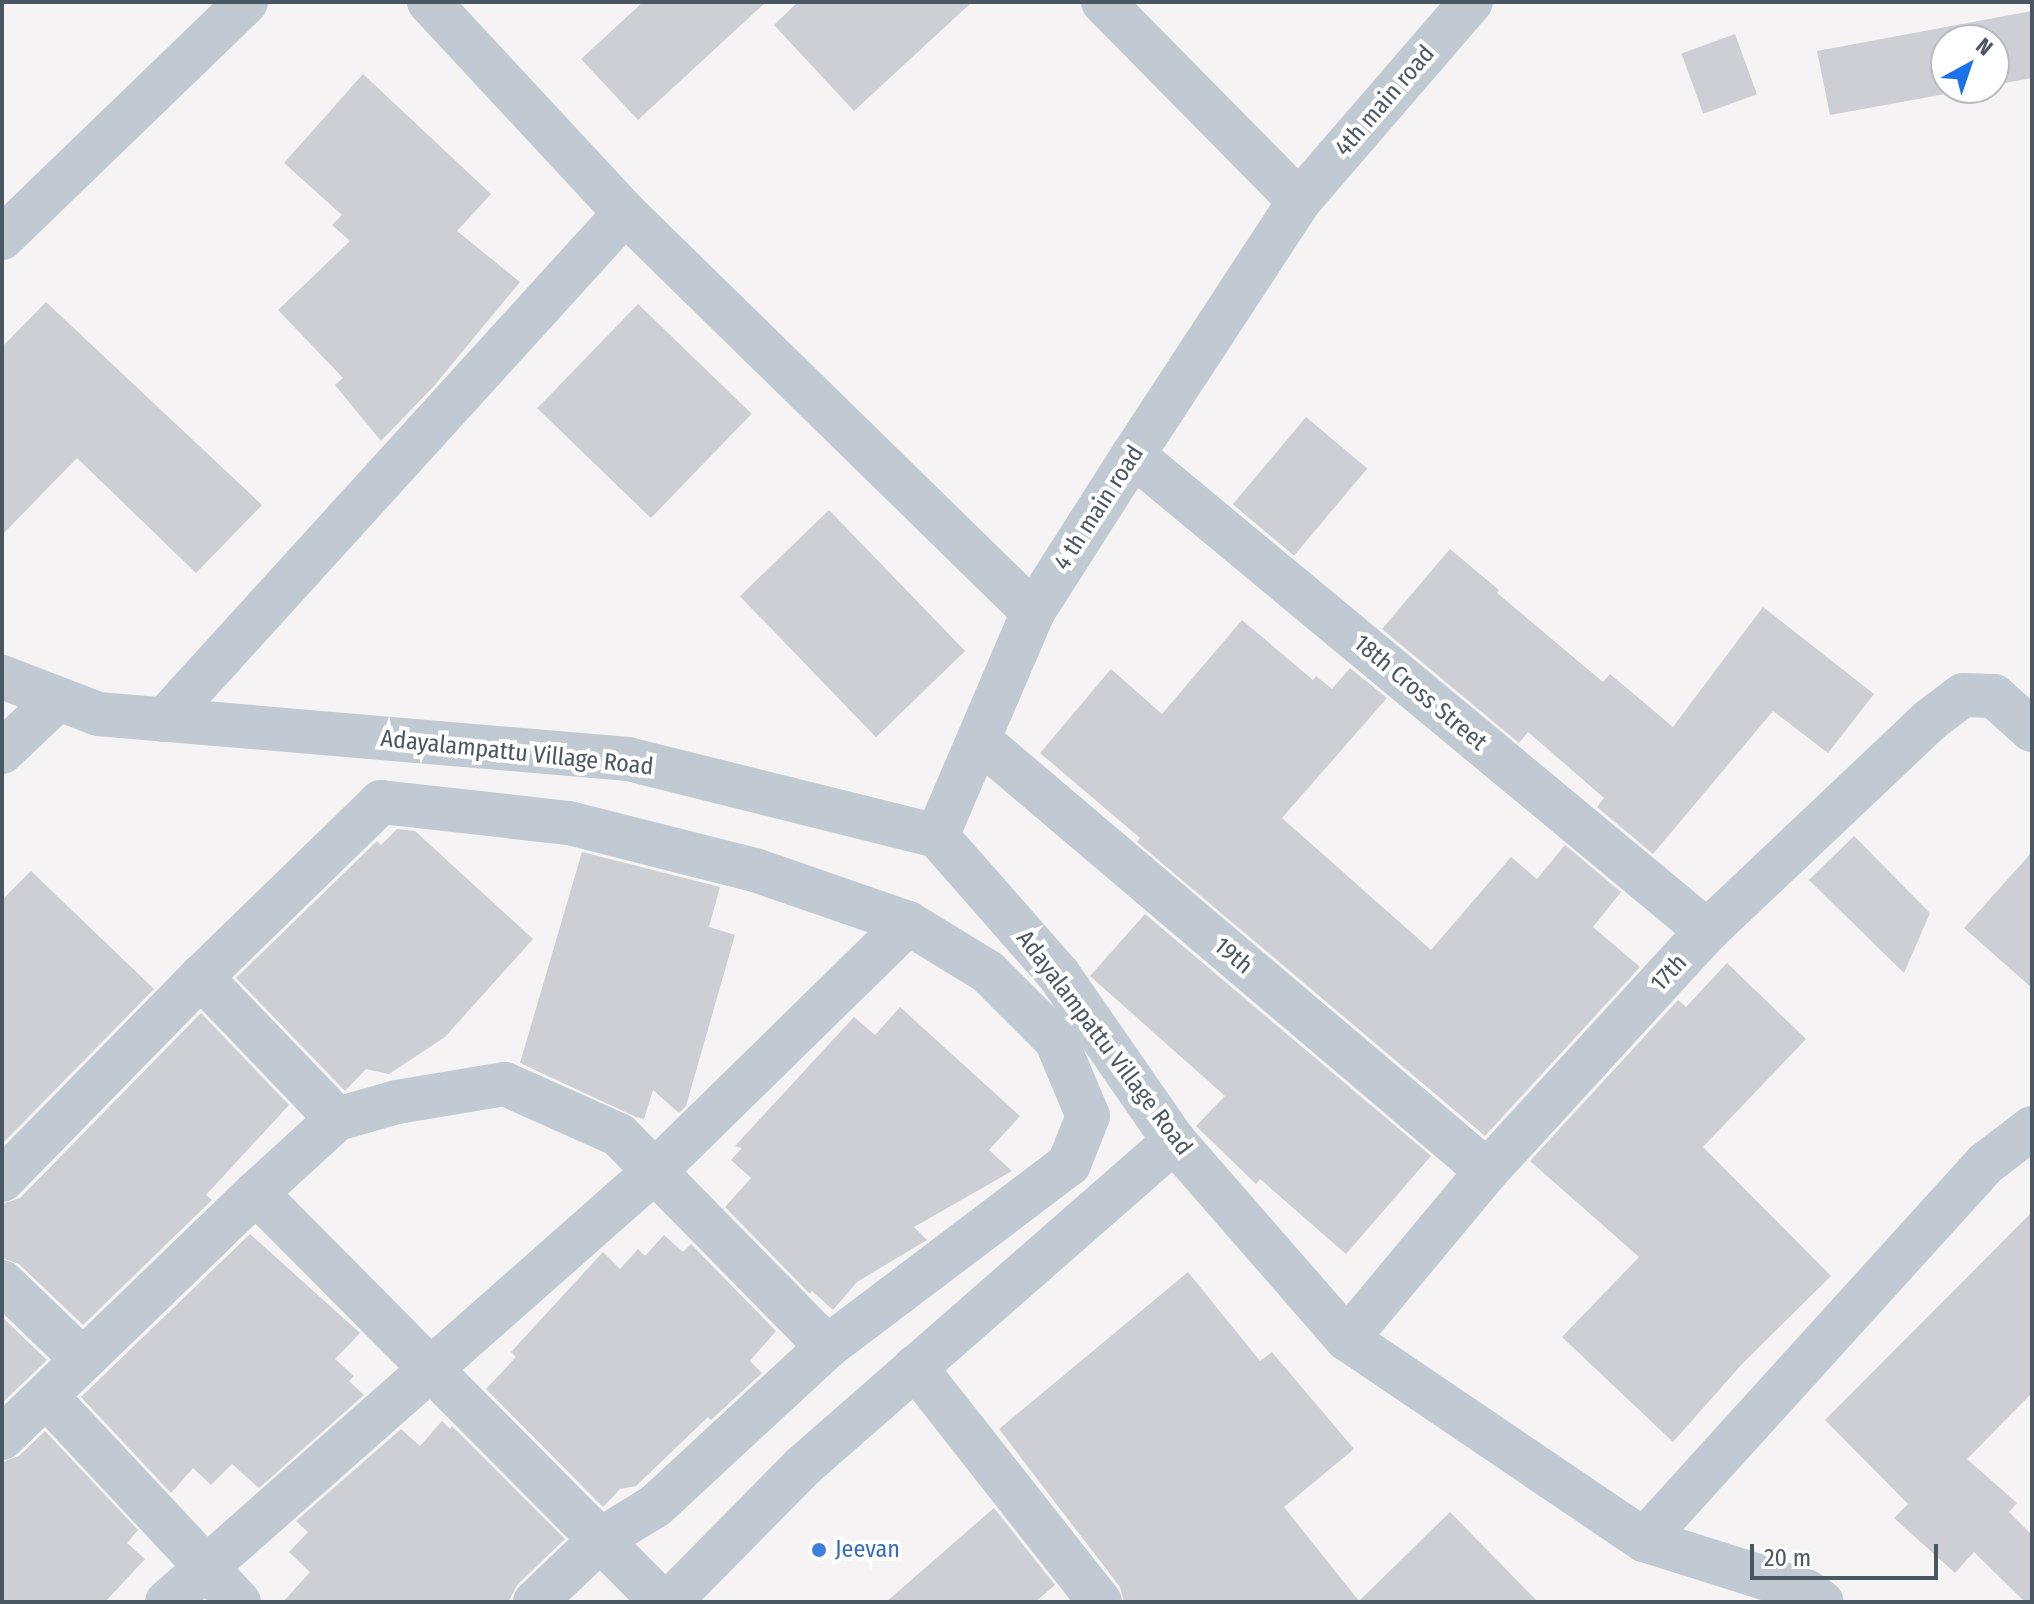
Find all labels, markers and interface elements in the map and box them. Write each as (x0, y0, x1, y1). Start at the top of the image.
north arrow (1930, 24, 2010, 104)
text: N (1971, 32, 1998, 61)
street label: 4th main road (1329, 40, 1441, 162)
street label: 4 th main road (1048, 440, 1150, 576)
street label: 18th Cross Street (1348, 629, 1492, 757)
street label: Adayalampattu Village Road (379, 724, 655, 782)
street label: Adayalampattu Village Road (1010, 925, 1198, 1161)
street label: 19th (1208, 932, 1258, 980)
street label: 17th (1645, 949, 1693, 997)
scale bar (1754, 1528, 1942, 1578)
place label: Jeevan (835, 1536, 900, 1564)
marker: Jeevan (810, 1541, 828, 1559)
text: 20 m (1764, 1544, 1811, 1572)

